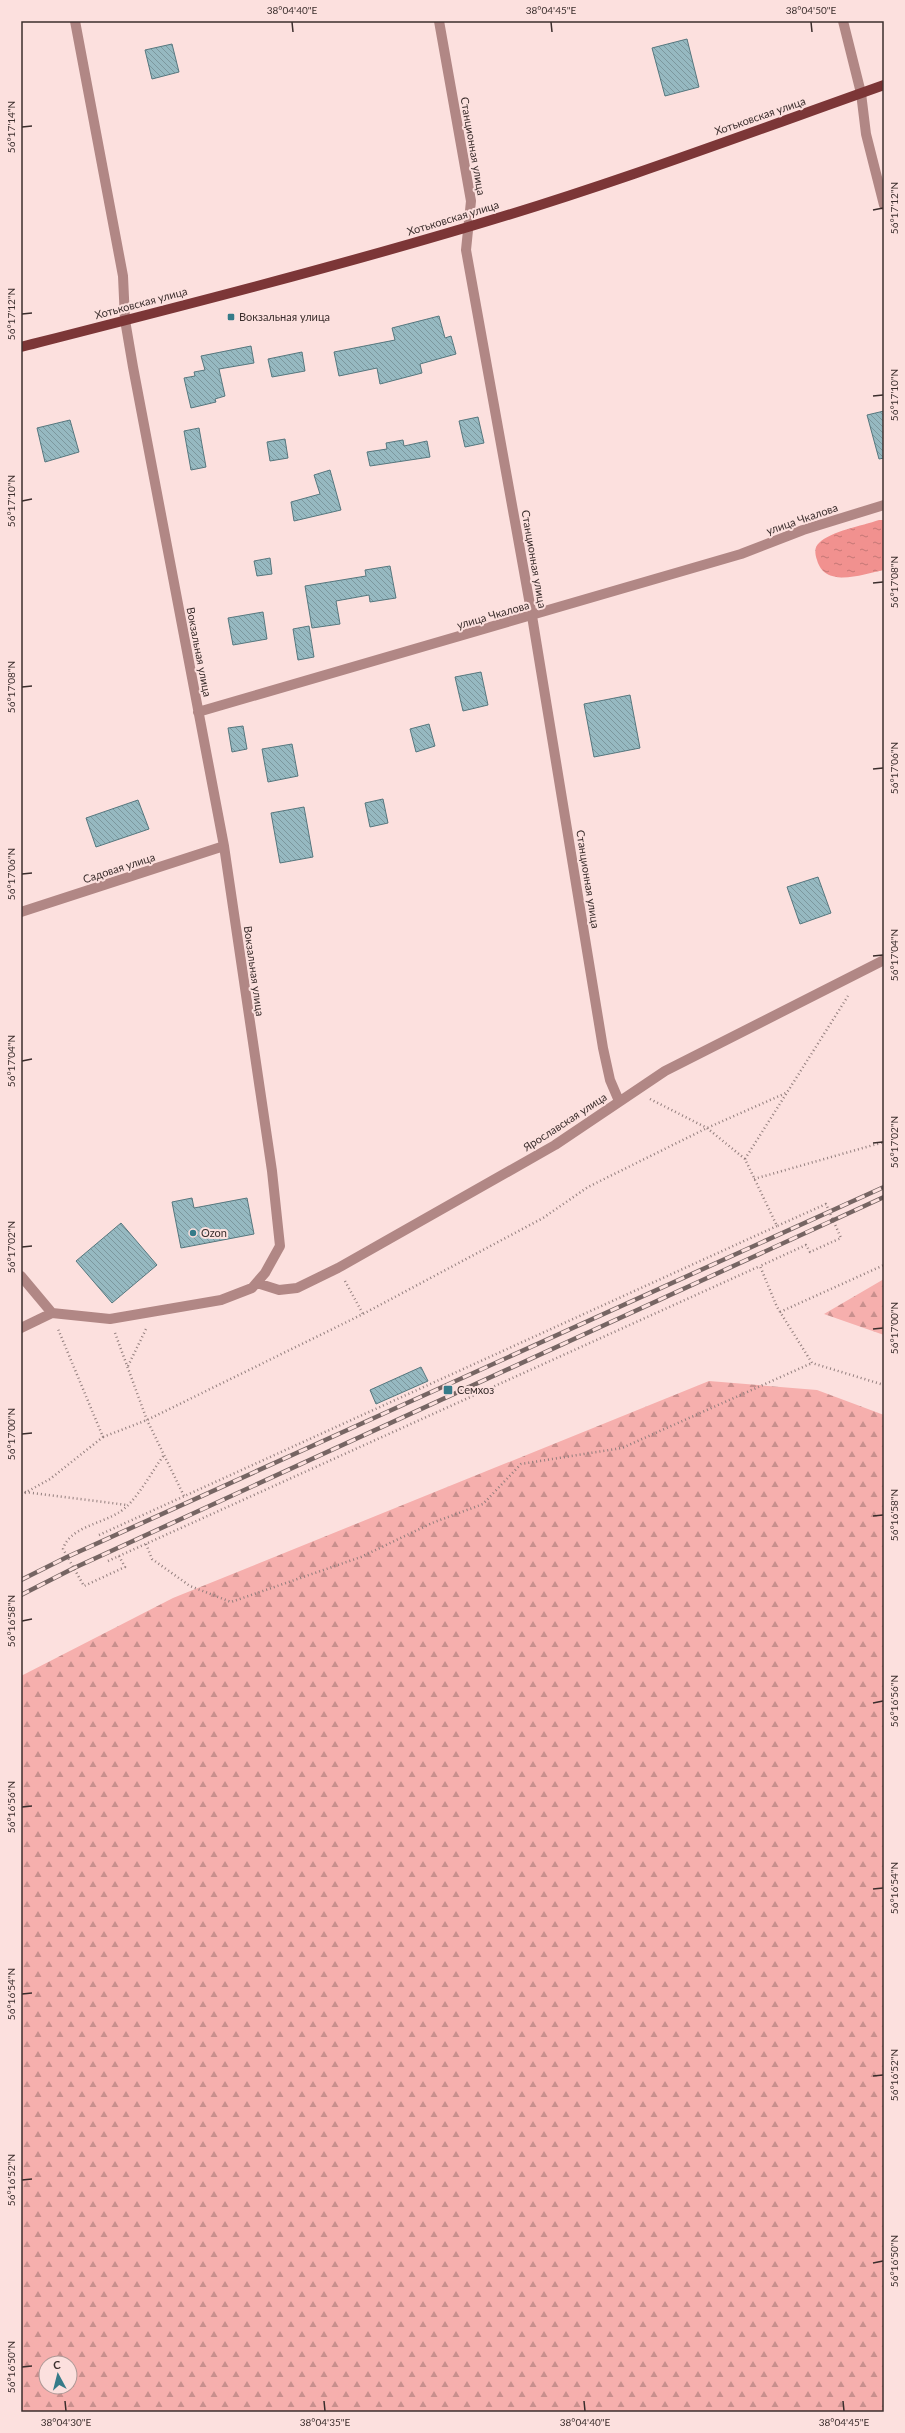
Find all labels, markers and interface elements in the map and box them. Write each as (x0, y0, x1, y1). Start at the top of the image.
text: 38°04'40"E (267, 4, 317, 16)
text: 38°04'45"E (526, 4, 576, 16)
text: 38°04'50"E (786, 4, 836, 16)
street label: Хотьковская улица (713, 94, 807, 137)
street label: Станционная улица (458, 96, 489, 196)
text: 56°17'14"N (5, 101, 17, 153)
text: 56°17'12"N (888, 182, 900, 234)
street label: Хотьковская улица (405, 197, 500, 238)
street label: Хотьковская улица (93, 284, 189, 321)
text: 56°17'12"N (5, 288, 17, 340)
place label: Вокзальная улица (239, 310, 330, 323)
marker: Вокзальная улица (226, 312, 236, 322)
text: 56°17'10"N (888, 369, 900, 421)
text: 56°17'10"N (5, 475, 17, 527)
street label: улица Чкалова (764, 500, 839, 537)
street label: Станционная улица (519, 509, 550, 609)
text: 56°17'08"N (888, 556, 900, 608)
street label: улица Чкалова (455, 598, 531, 631)
street label: Вокзальная улица (184, 606, 215, 698)
text: 56°17'08"N (5, 661, 17, 713)
text: 56°17'06"N (888, 742, 900, 794)
street label: Станционная улица (574, 829, 603, 929)
text: 56°17'06"N (5, 848, 17, 900)
street label: Садовая улица (81, 850, 157, 885)
street label: Вокзальная улица (242, 925, 267, 1017)
text: 56°17'04"N (888, 929, 900, 981)
text: 56°17'04"N (5, 1035, 17, 1087)
street label: Ярославская улица (520, 1090, 609, 1154)
text: 56°17'02"N (888, 1116, 900, 1168)
text: 56°17'02"N (5, 1221, 17, 1273)
place label: Ozon (201, 1226, 227, 1239)
marker: Ozon (188, 1228, 198, 1238)
text: 56°17'00"N (888, 1302, 900, 1354)
place label: Семхоз (457, 1383, 494, 1396)
marker: Семхоз (442, 1384, 454, 1396)
text: 56°17'00"N (5, 1408, 17, 1460)
text: 56°16'58"N (888, 1489, 900, 1541)
text: 56°16'58"N (5, 1595, 17, 1647)
text: 56°16'56"N (888, 1675, 900, 1727)
text: 56°16'56"N (5, 1781, 17, 1833)
text: 56°16'54"N (888, 1862, 900, 1914)
text: 56°16'54"N (5, 1968, 17, 2020)
text: 56°16'52"N (888, 2049, 900, 2101)
text: 56°16'52"N (5, 2154, 17, 2206)
text: 56°16'50"N (888, 2235, 900, 2287)
text: 56°16'50"N (5, 2341, 17, 2393)
north arrow (38, 2355, 78, 2395)
text: С (52, 2358, 62, 2371)
text: 38°04'30"E (41, 2416, 91, 2428)
text: 38°04'35"E (300, 2416, 350, 2428)
text: 38°04'40"E (560, 2416, 610, 2428)
text: 38°04'45"E (819, 2416, 869, 2428)

